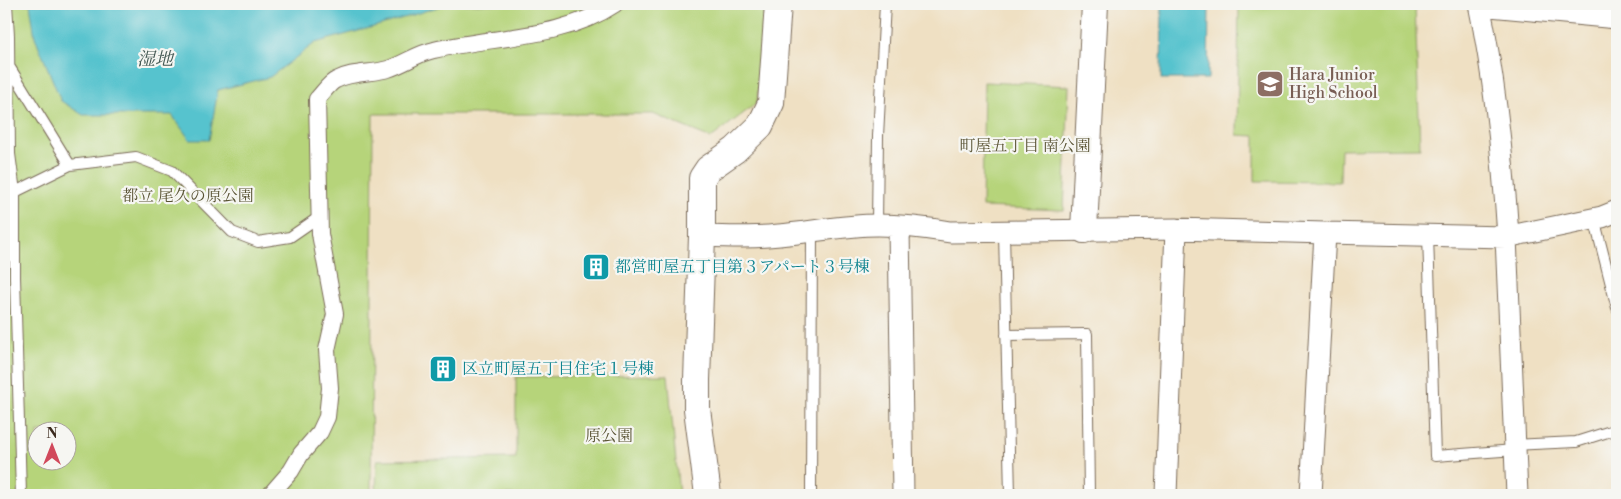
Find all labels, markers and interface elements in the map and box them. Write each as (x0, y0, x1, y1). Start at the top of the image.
water label: 湿地 (137, 48, 175, 71)
place label: Hara Junior High School (1289, 65, 1378, 103)
school or university icon: Hara Junior High School (1255, 69, 1285, 99)
park label: 町屋五丁目 南公園 (959, 136, 1091, 156)
park label: 都立 尾久の原公園 (122, 186, 254, 206)
building icon: 都営町屋五丁目第３アパート３号棟 (581, 252, 611, 282)
place label: 都営町屋五丁目第３アパート３号棟 (615, 257, 870, 277)
building icon: 区立町屋五丁目住宅１号棟 (428, 354, 458, 384)
place label: 区立町屋五丁目住宅１号棟 (462, 359, 654, 379)
north arrow (28, 422, 78, 472)
text: N (46, 425, 58, 443)
park label: 原公園 (585, 426, 633, 446)

